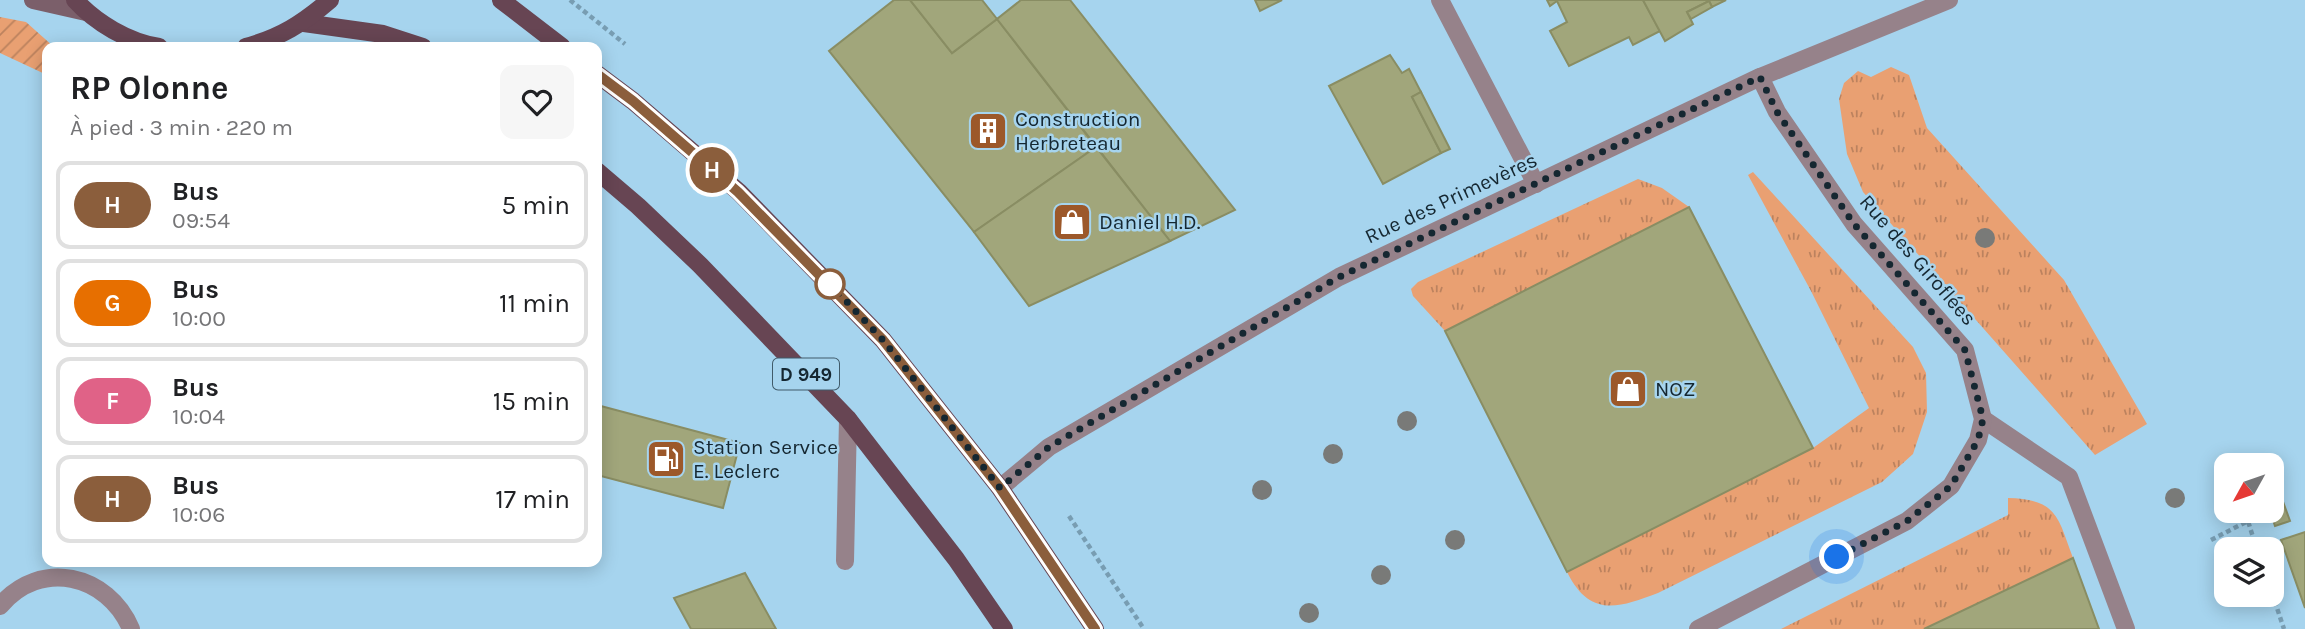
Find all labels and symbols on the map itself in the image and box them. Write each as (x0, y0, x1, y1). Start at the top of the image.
place label: Construction Herbreteau (1015, 107, 1140, 155)
building icon: Construction Herbreteau (967, 110, 1009, 152)
line badge: H (689, 147, 735, 193)
street label: Rue des Primevères (1361, 148, 1541, 248)
street label: Rue des Giroflées (1855, 190, 1981, 330)
shop icon: Daniel H.D. (1051, 201, 1093, 243)
place label: Daniel H.D. (1099, 210, 1201, 234)
unlabelled marker (815, 269, 845, 299)
road number: D 949 (773, 358, 839, 390)
shop icon: NOZ (1607, 368, 1649, 410)
place label: NOZ (1655, 377, 1695, 401)
place label: Station Service E. Leclerc (693, 435, 838, 483)
fuel station icon: Station Service E. Leclerc (645, 438, 687, 480)
north arrow (2214, 453, 2284, 523)
your location (1819, 539, 1854, 574)

